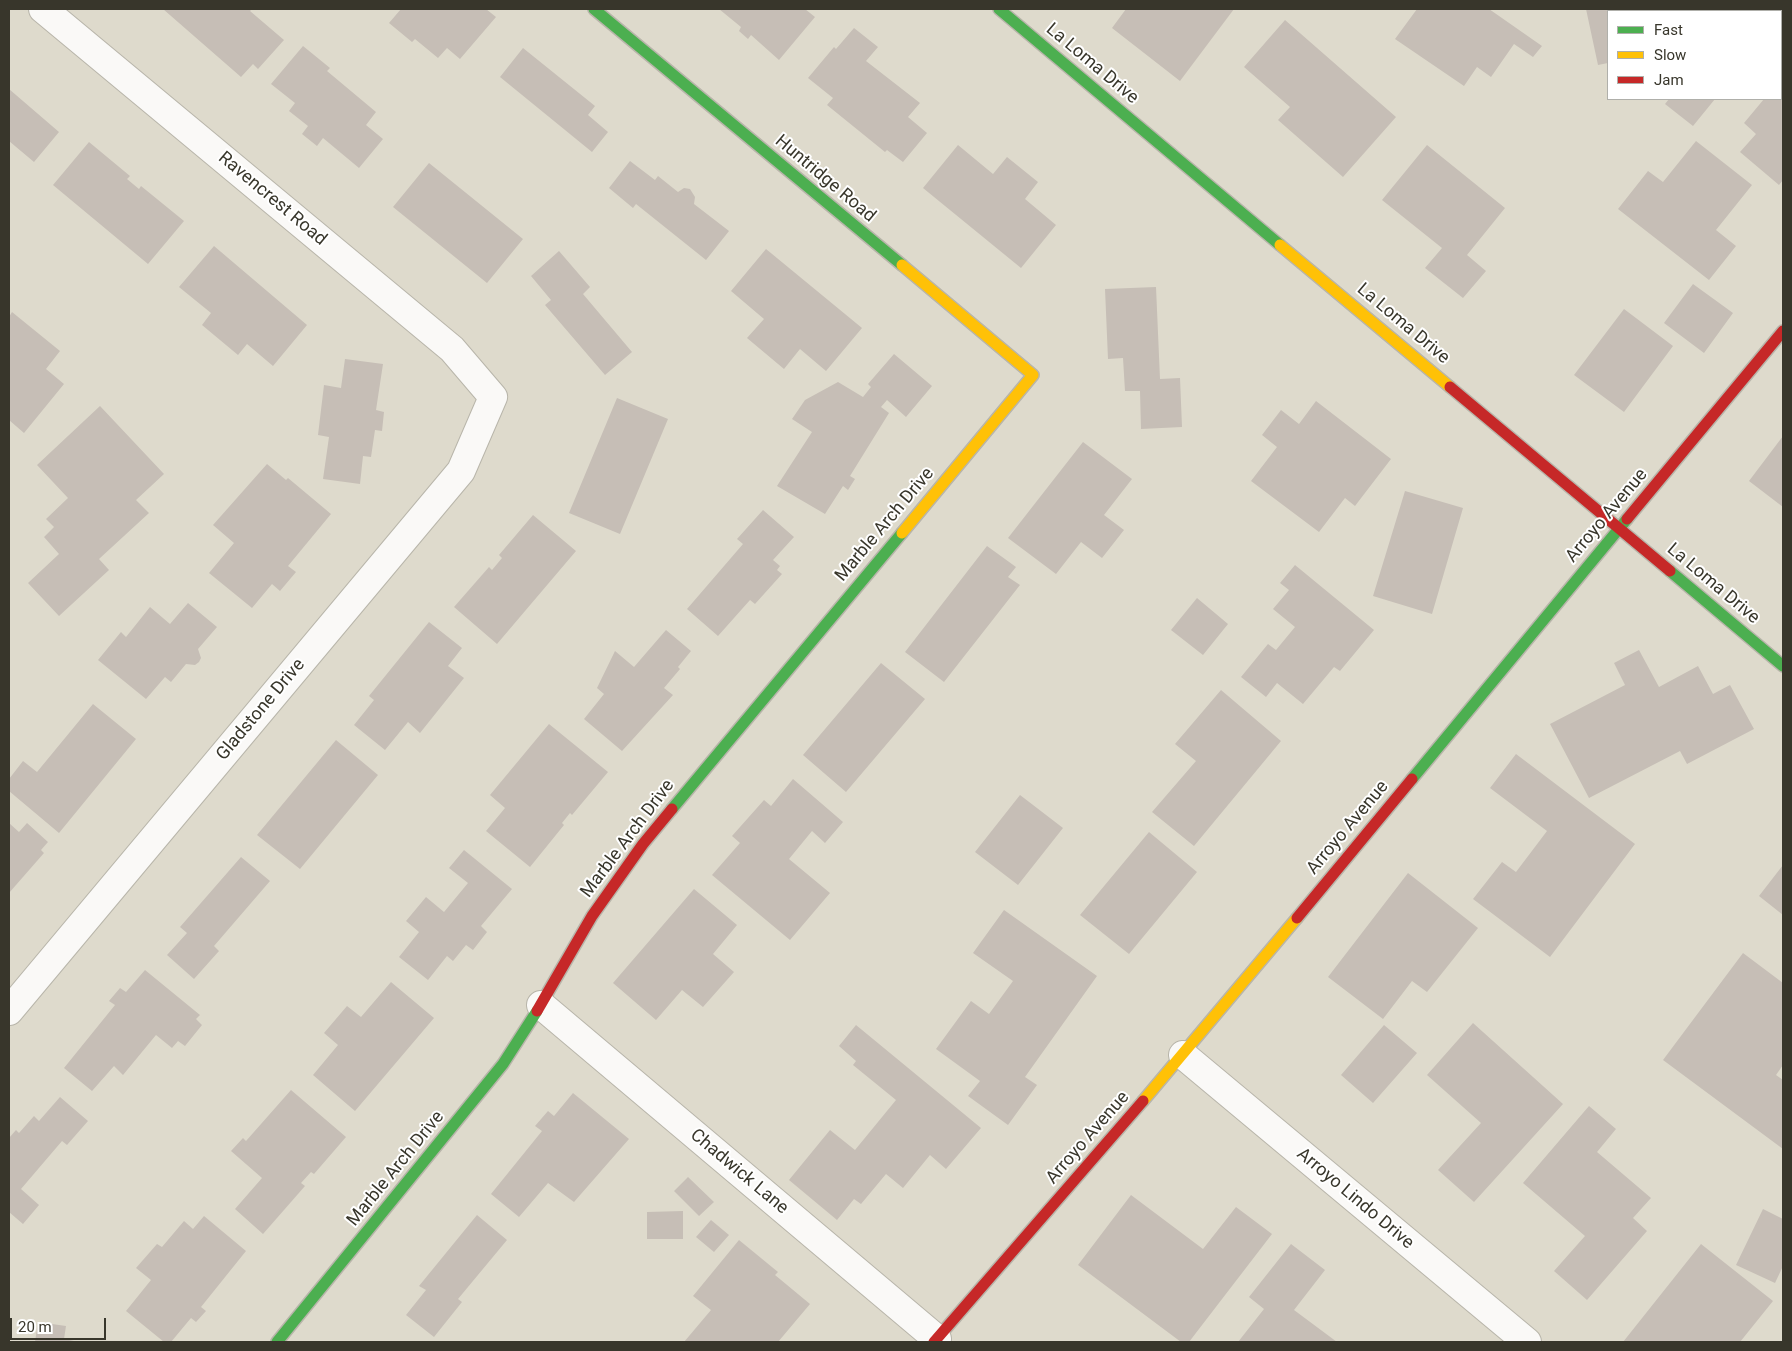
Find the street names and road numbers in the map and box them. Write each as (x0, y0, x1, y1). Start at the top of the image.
street label: La Loma Drive (1041, 19, 1143, 109)
street label: Huntridge Road (770, 131, 880, 227)
street label: Ravencrest Road (213, 147, 331, 251)
street label: La Loma Drive (1352, 279, 1454, 369)
street label: Marble Arch Drive (831, 464, 939, 586)
street label: Arroyo Avenue (1561, 465, 1653, 567)
street label: La Loma Drive (1662, 539, 1764, 629)
street label: Gladstone Drive (212, 655, 310, 765)
street label: Marble Arch Drive (577, 776, 679, 902)
street label: Arroyo Avenue (1302, 777, 1394, 879)
street label: Arroyo Avenue (1042, 1087, 1134, 1189)
street label: Marble Arch Drive (343, 1107, 449, 1231)
street label: Chadwick Lane (686, 1125, 792, 1219)
street label: Arroyo Lindo Drive (1292, 1144, 1418, 1254)

